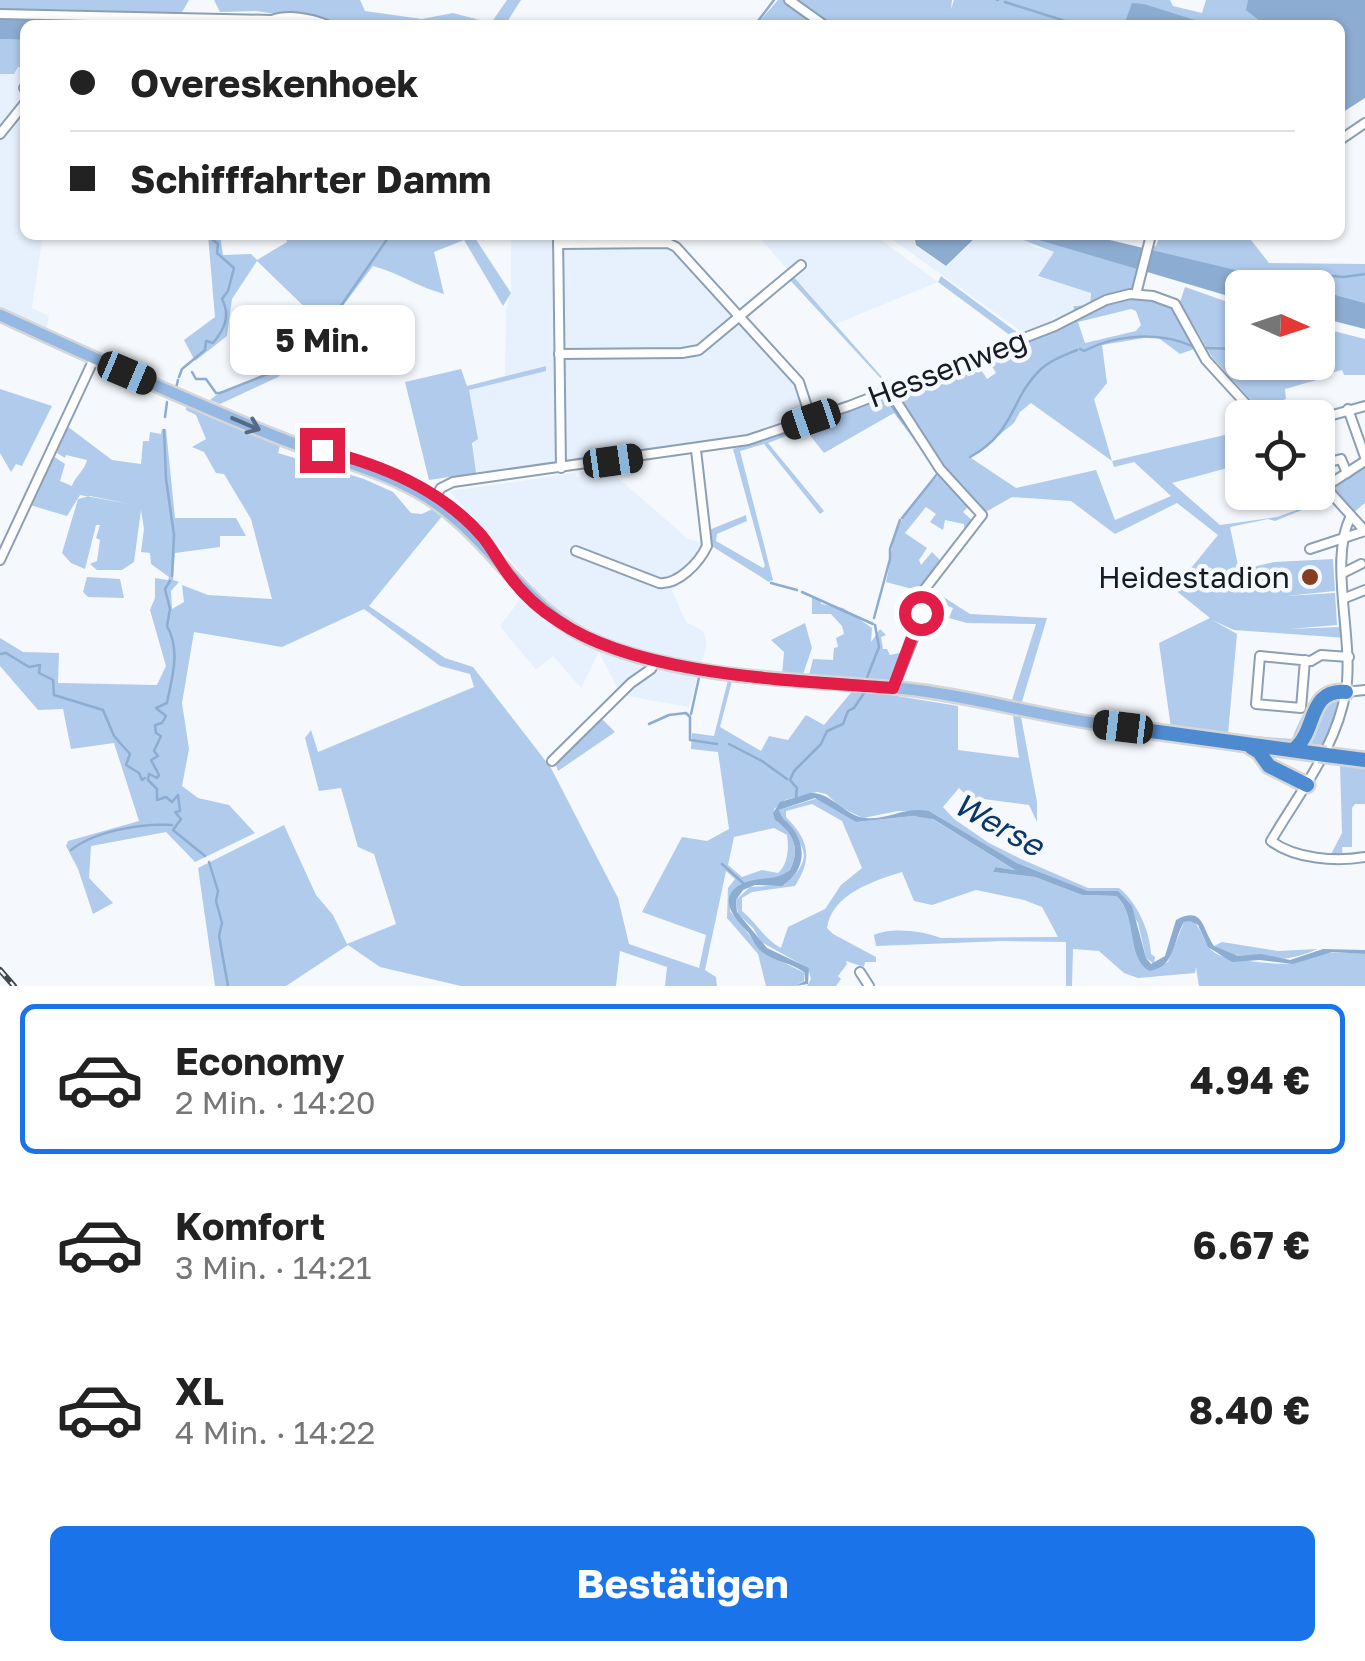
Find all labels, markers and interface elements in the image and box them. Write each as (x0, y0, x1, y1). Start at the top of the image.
text: Overeskenhoek (130, 60, 419, 105)
text: Schifffahrter Damm (130, 156, 491, 201)
north arrow (1225, 270, 1335, 380)
map controls (1225, 270, 1335, 510)
callout: 5 Min. (230, 305, 414, 375)
text: 5 Min. (275, 321, 370, 359)
street label: Hessenweg (862, 321, 1032, 415)
car (94, 347, 160, 399)
car (778, 395, 844, 443)
button: locate (1225, 400, 1335, 510)
one-way arrow (230, 416, 261, 434)
route end (300, 428, 345, 473)
car (581, 442, 645, 480)
place label: Heidestadion (1098, 559, 1290, 595)
marker: Heidestadion (1299, 566, 1321, 588)
route start (899, 591, 944, 636)
car (1091, 708, 1155, 746)
water label: Werse (948, 784, 1052, 865)
icon: car (55, 1034, 145, 1124)
text: Economy (175, 1038, 344, 1083)
text: 4.94 € (1190, 1057, 1310, 1102)
text: 2 Min. · 14:20 (175, 1083, 376, 1121)
icon: car (55, 1199, 145, 1289)
text: Komfort (175, 1203, 325, 1248)
text: 6.67 € (1193, 1222, 1310, 1267)
text: 3 Min. · 14:21 (175, 1248, 371, 1286)
icon: car (55, 1364, 145, 1454)
text: XL (175, 1368, 224, 1413)
text: 8.40 € (1189, 1387, 1310, 1432)
text: 4 Min. · 14:22 (175, 1413, 375, 1451)
button: Bestätigen (50, 1526, 1315, 1641)

